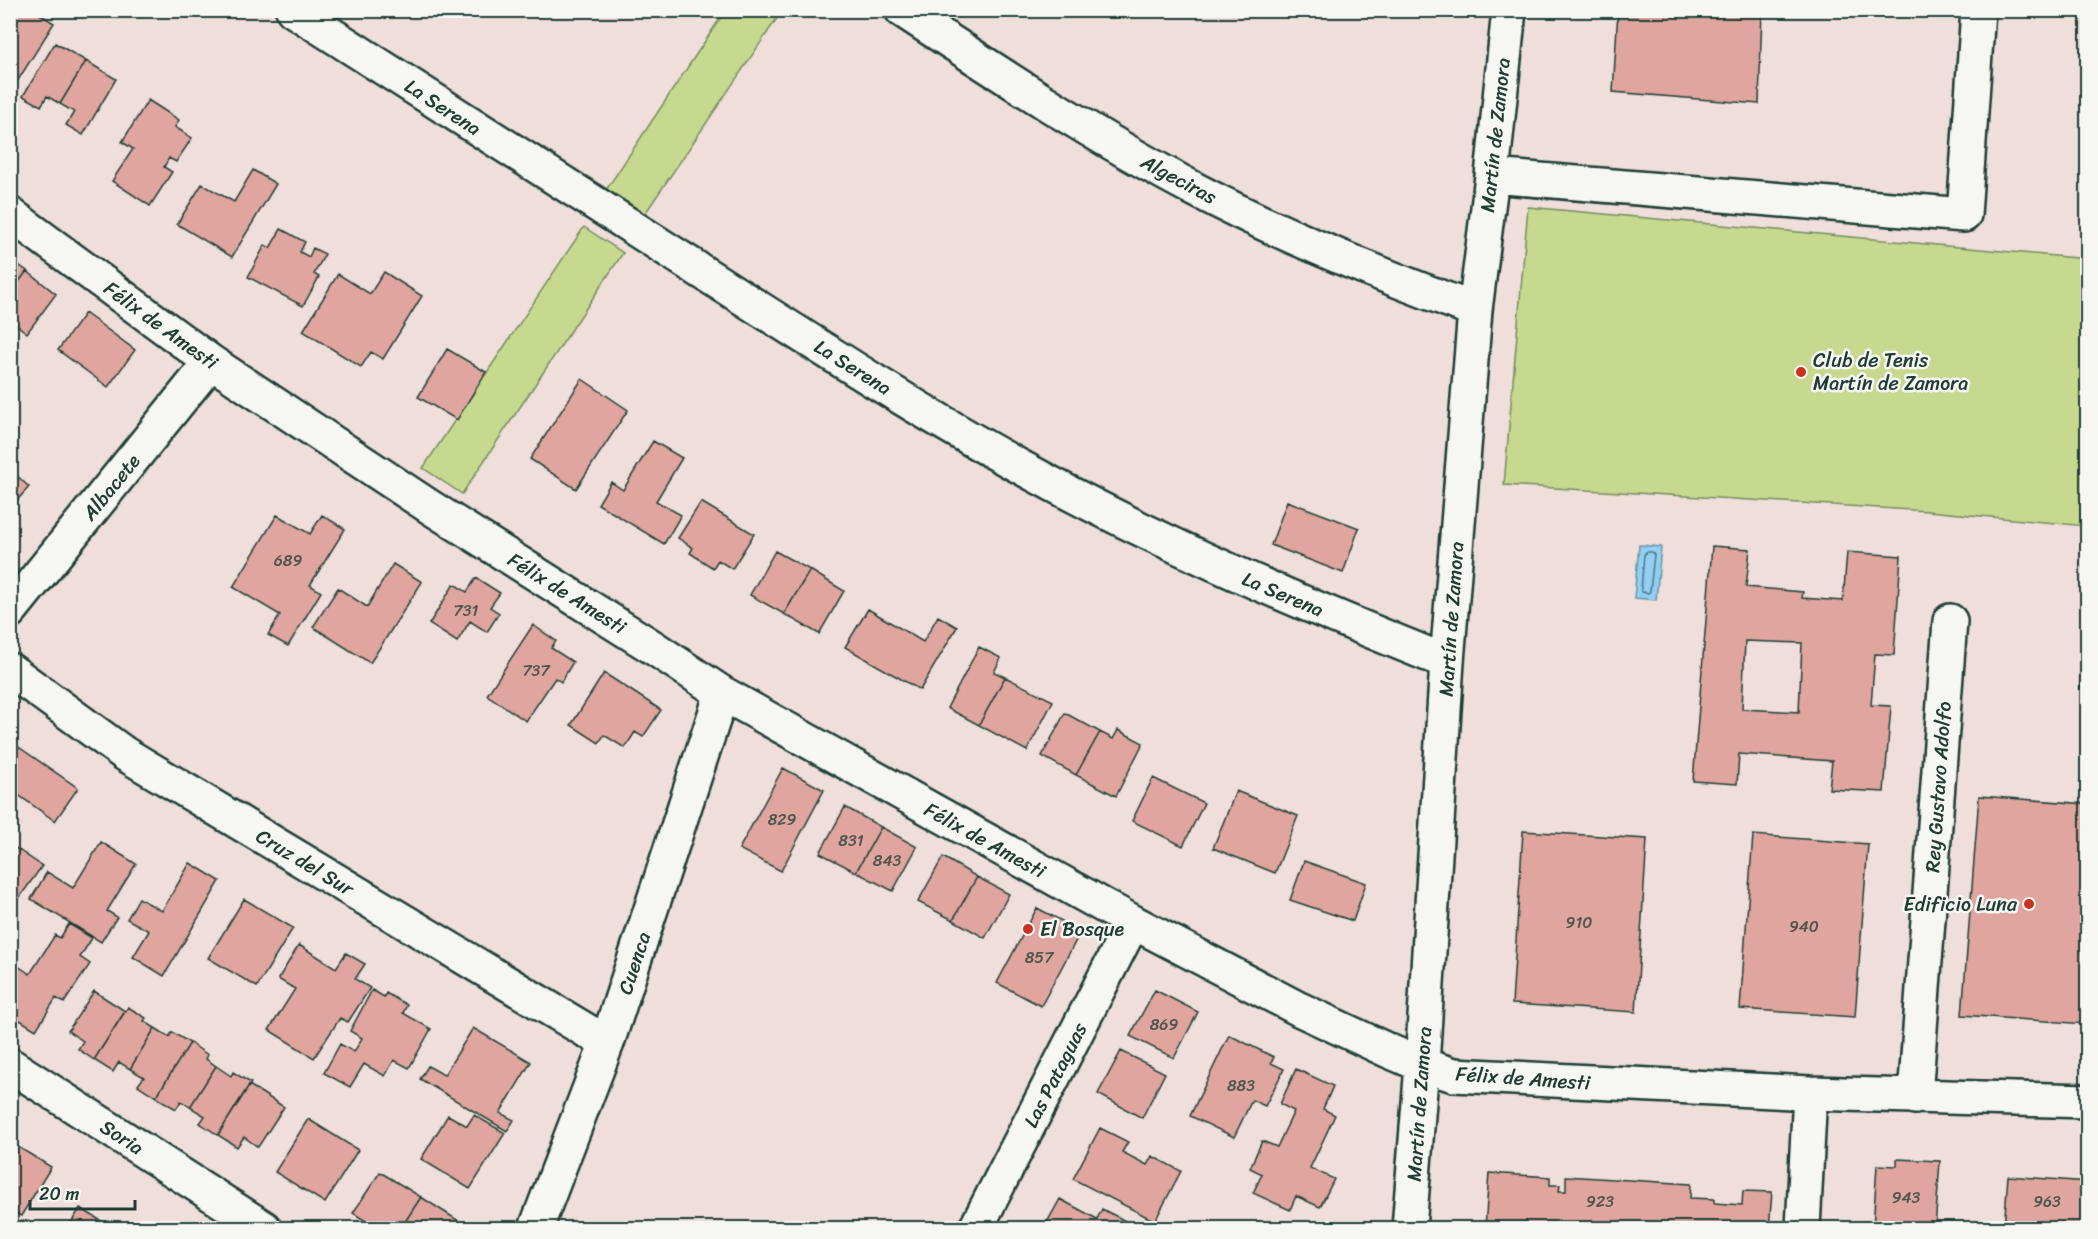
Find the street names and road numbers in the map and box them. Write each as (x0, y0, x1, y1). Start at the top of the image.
street label: Martín de Zamora (1470, 56, 1521, 214)
street label: La Serena (397, 69, 488, 146)
street label: Algeciras (1133, 144, 1224, 215)
street label: Félix de Amesti (96, 272, 227, 380)
street label: La Serena (807, 330, 898, 405)
street label: Albacete (73, 446, 150, 529)
street label: Martín de Zamora (1429, 540, 1474, 698)
street label: Félix de Amesti (500, 543, 634, 645)
street label: La Serena (1236, 562, 1329, 627)
street label: Rey Gustavo Adolfo (1915, 700, 1962, 874)
street label: Félix de Amesti (917, 792, 1053, 889)
street label: Cruz del Sur (249, 819, 362, 906)
street label: Cuenca (608, 927, 661, 999)
street label: Las Pataguas (1014, 1016, 1097, 1134)
street label: Martín de Zamora (1397, 1025, 1442, 1183)
street label: Félix de Amesti (1455, 1056, 1593, 1101)
street label: Soria (93, 1110, 151, 1165)

